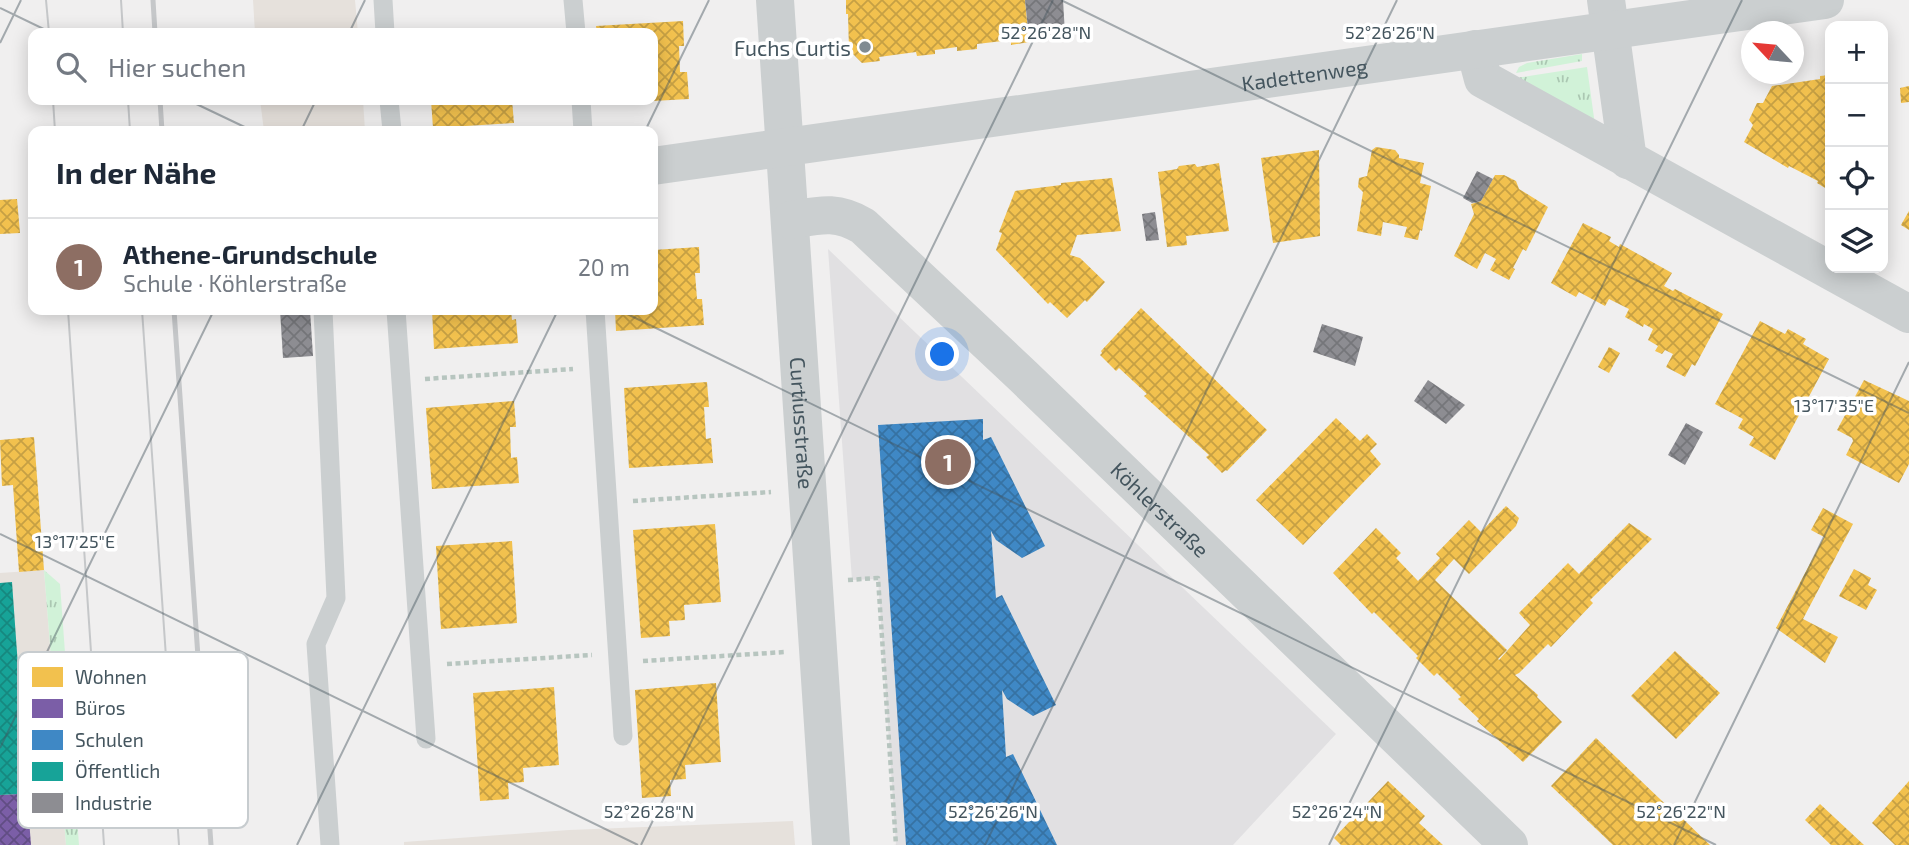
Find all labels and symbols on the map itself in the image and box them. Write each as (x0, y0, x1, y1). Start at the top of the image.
text: 52°26'28"N (1001, 21, 1091, 43)
text: 52°26'26"N (1345, 21, 1435, 43)
north arrow (1741, 21, 1804, 84)
place label: Fuchs Curtis (734, 35, 851, 60)
marker: Fuchs Curtis (857, 39, 873, 55)
street label: Kadettenweg (1240, 52, 1369, 95)
your location (925, 337, 959, 371)
street label: Curtiusstraße (786, 356, 820, 490)
text: 13°17'35"E (1794, 394, 1874, 416)
pin: 1 (925, 436, 971, 488)
street label: Köhlerstraße (1106, 456, 1215, 562)
text: 13°17'25"E (35, 530, 115, 552)
legend (18, 652, 248, 828)
text: Wohnen (75, 665, 147, 688)
text: Büros (75, 696, 125, 719)
text: Schulen (75, 728, 144, 751)
text: Öffentlich (75, 759, 160, 782)
text: Industrie (75, 791, 152, 814)
text: 52°26'28"N (604, 800, 694, 822)
text: 52°26'26"N (948, 800, 1038, 822)
text: 52°26'24"N (1292, 800, 1382, 822)
text: 52°26'22"N (1636, 800, 1726, 822)

